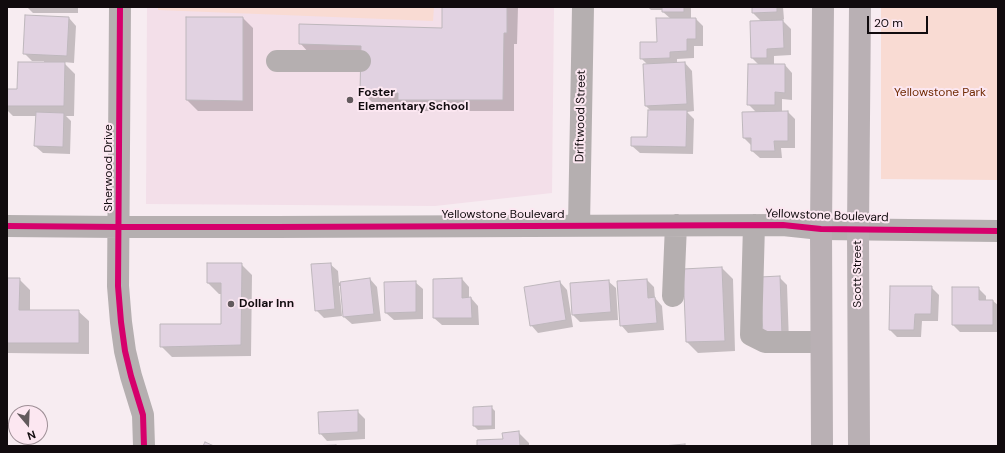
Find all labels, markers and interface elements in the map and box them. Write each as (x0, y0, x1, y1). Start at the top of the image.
scale bar (869, 8, 930, 34)
text: 20 m (874, 15, 903, 31)
street label: Driftwood Street (573, 70, 589, 162)
place label: Foster Elementary School (358, 86, 468, 114)
park label: Yellowstone Park (894, 86, 986, 100)
marker: Foster Elementary School (345, 95, 355, 105)
street label: Sherwood Drive (102, 124, 116, 212)
street label: Yellowstone Boulevard (765, 207, 889, 225)
street label: Yellowstone Boulevard (441, 208, 565, 222)
street label: Scott Street (851, 240, 865, 308)
place label: Dollar Inn (239, 297, 294, 311)
marker: Dollar Inn (226, 299, 236, 309)
north arrow (8, 405, 48, 445)
text: N (26, 427, 38, 443)

